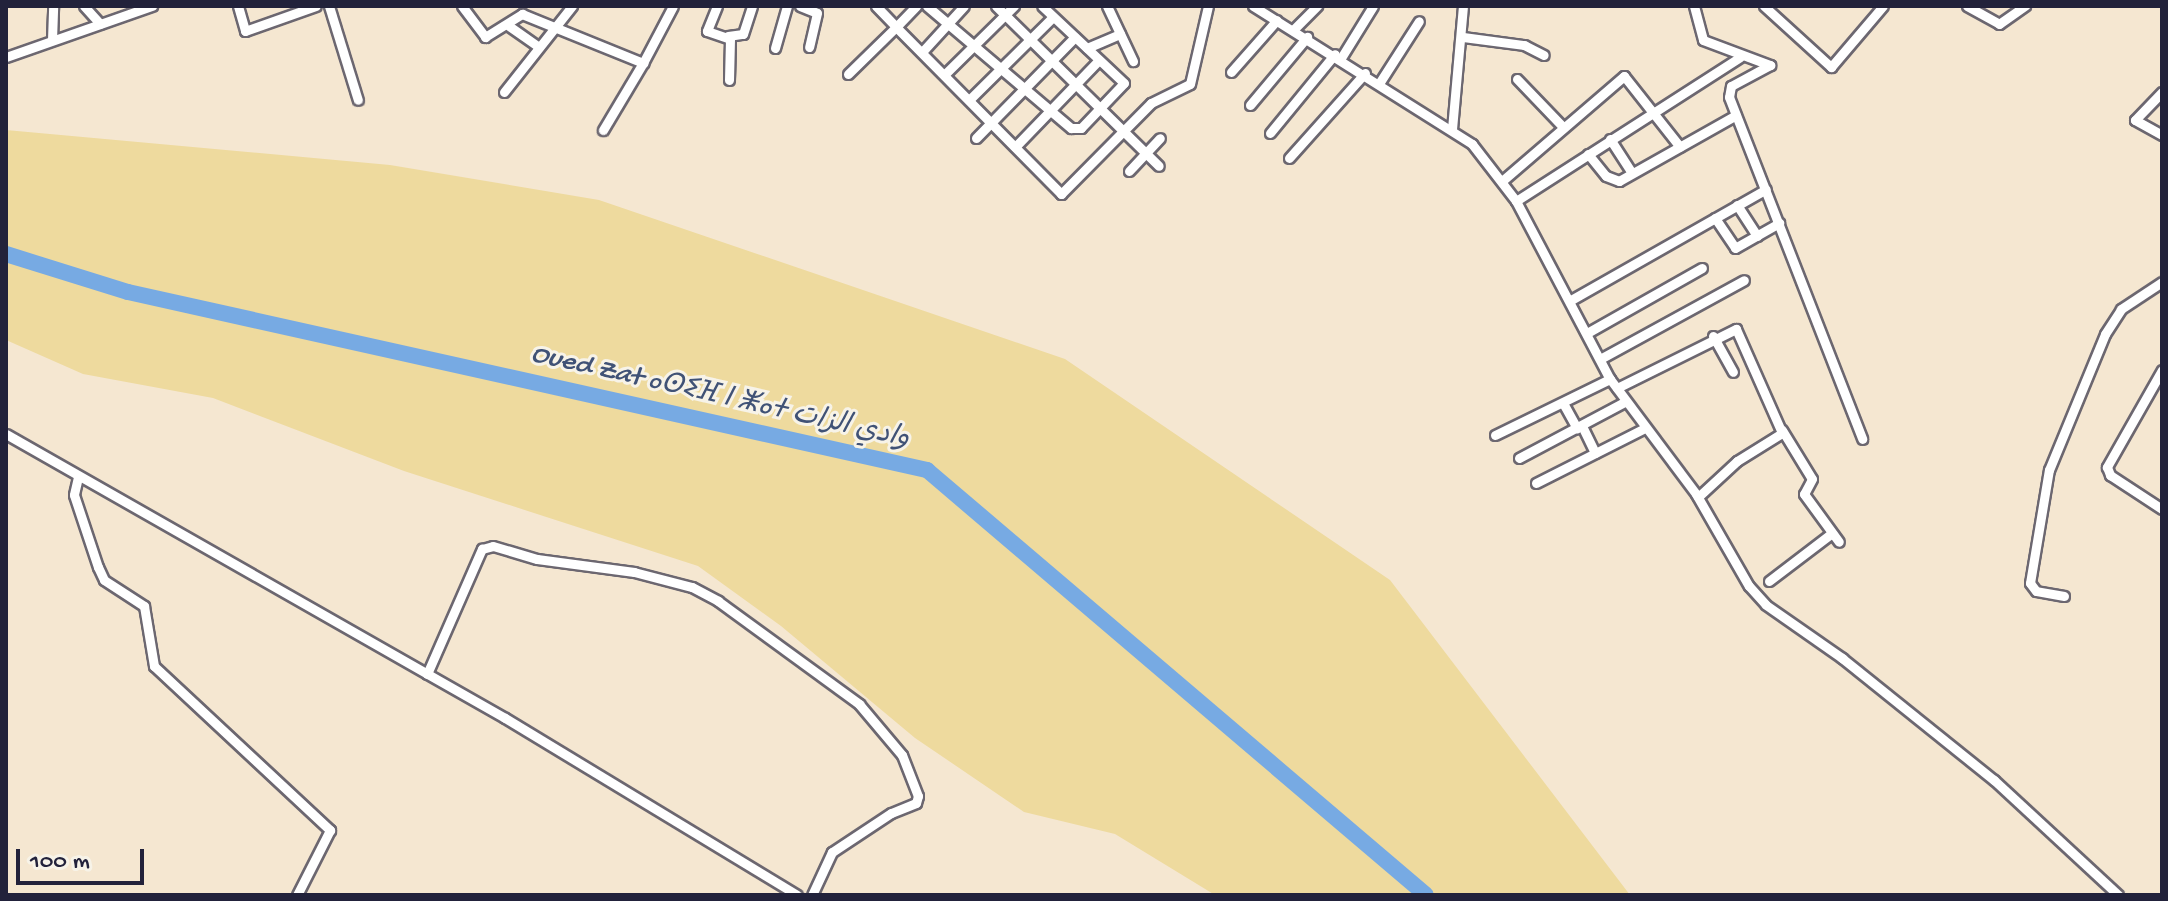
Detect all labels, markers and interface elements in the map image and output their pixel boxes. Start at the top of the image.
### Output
water label: Oued Zat ⴰⵙⵉⴼ ⵏ ⵥⴰⵜ وادي الزات [528,338,912,458]
scale bar [20,833,148,883]
text: 100 m [30,848,90,877]

